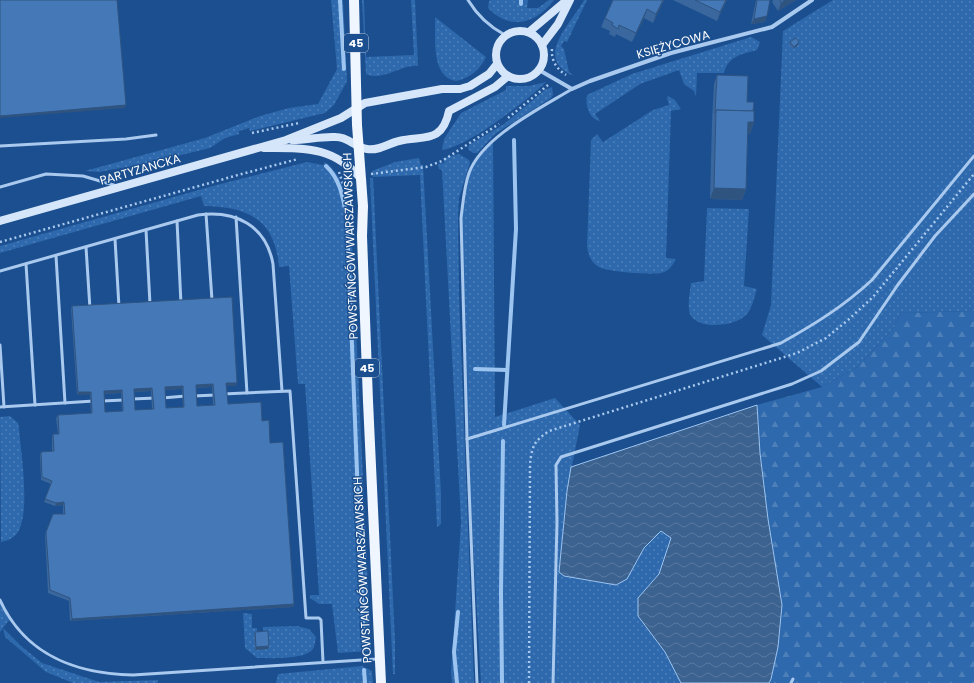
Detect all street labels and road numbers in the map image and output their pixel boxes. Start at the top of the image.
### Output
street label: KSIĘŻYCOWA [634,25,712,63]
road number: 45 [344,34,368,52]
street label: PARTYZANCKA [98,149,182,189]
street label: POWSTAŃCÓW WARSZAWSKICH [338,152,362,340]
road number: 45 [355,359,379,377]
street label: POWSTAŃCÓW WARSZAWSKICH [349,476,375,664]

